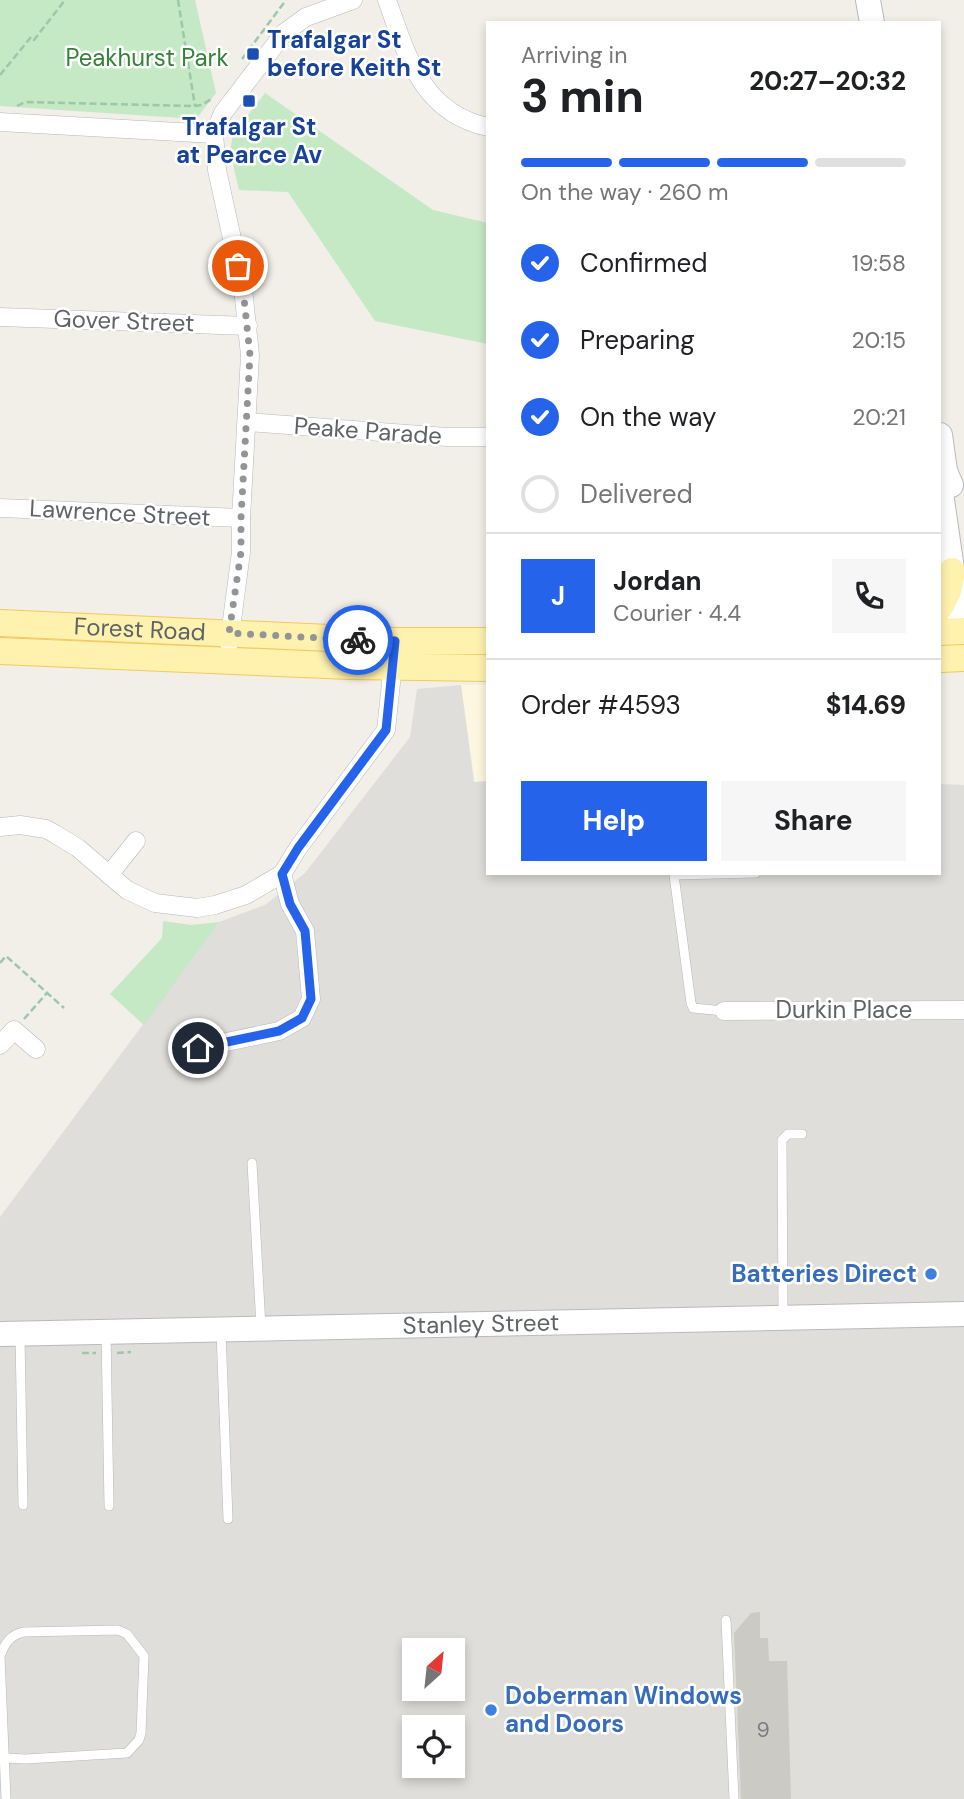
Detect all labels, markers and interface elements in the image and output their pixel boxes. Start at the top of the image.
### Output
place label: Trafalgar St before Keith St [267,24,441,83]
text: Arriving in [521,40,627,70]
park label: Peakhurst Park [65,42,229,73]
marker: Trafalgar St before Keith St [245,46,261,62]
text: 20:27–20:32 [749,64,906,98]
text: 3 min [521,66,644,126]
marker: Trafalgar St at Pearce Av [241,93,257,109]
place label: Trafalgar St at Pearce Av [176,111,322,170]
text: On the way · 260 m [521,177,728,207]
pin [208,236,268,296]
icon: check [521,244,559,282]
text: Confirmed [580,246,707,280]
icon: bag [219,247,257,285]
text: 19:58 [852,248,906,278]
street label: Gover Street [53,303,195,338]
icon: check [521,321,559,359]
text: Preparing [580,323,695,357]
text: 20:15 [851,325,906,355]
icon: check [521,398,559,436]
text: On the way [580,400,716,434]
text: 20:21 [852,402,906,432]
street label: Peake Parade [293,410,443,451]
text: Delivered [580,477,693,511]
street label: Lawrence Street [29,492,211,533]
button: phone [832,559,906,633]
text: Jordan [613,564,702,598]
text: J [551,579,565,613]
text: Courier · 4.4 [613,598,741,628]
courier [323,605,393,675]
street label: Forest Road [73,610,206,647]
icon: bike [339,621,377,659]
text: Order #4593 [521,688,681,722]
text: $14.69 [826,688,906,722]
button: Help [521,781,707,861]
button: Share [721,781,906,861]
street label: Durkin Place [776,994,912,1025]
pin [168,1018,228,1078]
icon: home [179,1029,217,1067]
place label: Batteries Direct [731,1258,917,1289]
marker: Batteries Direct [923,1266,939,1282]
street label: Stanley Street [402,1306,559,1341]
north arrow [402,1638,466,1701]
map controls [402,1638,465,1778]
place label: Doberman Windows and Doors [505,1680,742,1739]
marker: Doberman Windows and Doors [483,1702,499,1718]
button: locate [402,1715,465,1778]
house number: 9 [756,1716,770,1744]

